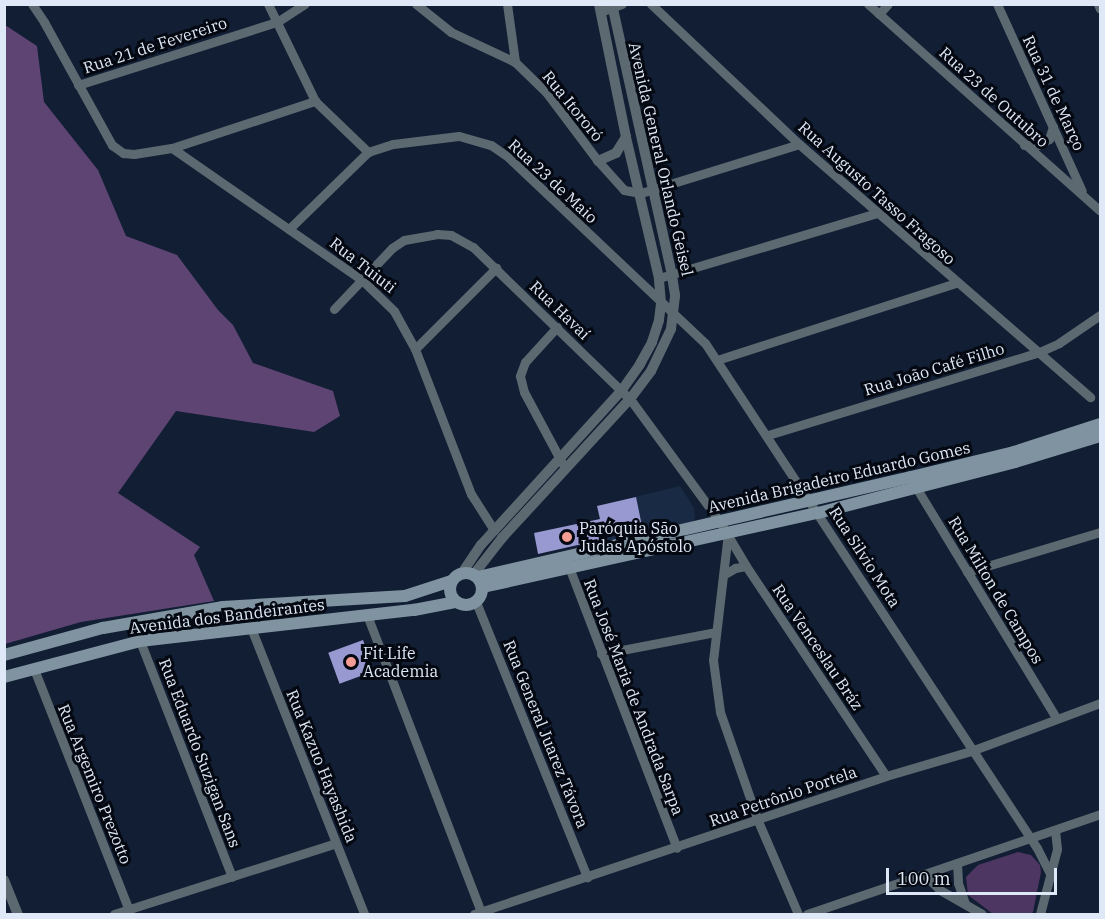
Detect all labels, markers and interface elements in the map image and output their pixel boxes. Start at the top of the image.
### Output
street label: Rua 21 de Fevereiro [81,13,229,77]
street label: Rua 31 de Março [1019,32,1089,154]
street label: Avenida General Orlando Geisel [625,40,697,278]
street label: Rua 23 de Outubro [935,43,1053,151]
street label: Rua Itororó [539,67,607,145]
street label: Rua Augusto Tasso Fragoso [794,117,960,269]
street label: Rua 23 de Maio [505,135,601,227]
street label: Rua Tuiuti [326,233,400,297]
street label: Rua Havaí [526,277,594,343]
street label: Rua João Café Filho [861,338,1007,400]
street label: Avenida Brigadeiro Eduardo Gomes [706,437,972,517]
street label: Rua Silvio Mota [825,503,905,611]
street label: Rua Milton de Campos [944,513,1048,667]
place label: Paróquia São Judas Apóstolo [579,518,692,556]
marker: Paróquia São Judas Apóstolo [560,530,574,544]
street label: Rua José Maria de Andrada Sarpa [580,576,688,818]
street label: Rua Venceslau Bráz [769,580,867,714]
street label: Avenida dos Bandeirantes [128,595,326,637]
street label: Rua General Juarez Távora [499,637,593,831]
place label: Fit Life Academia [363,643,438,681]
marker: Fit Life Academia [344,655,358,669]
street label: Rua Eduardo Suzigan Sans [155,656,245,850]
street label: Rua Kazuo Hayashida [283,687,361,845]
street label: Rua Argemiro Prezotto [54,701,136,867]
street label: Rua Petrônio Portela [707,762,859,830]
scale bar [889,856,1060,894]
text: 100 m [897,867,951,890]

